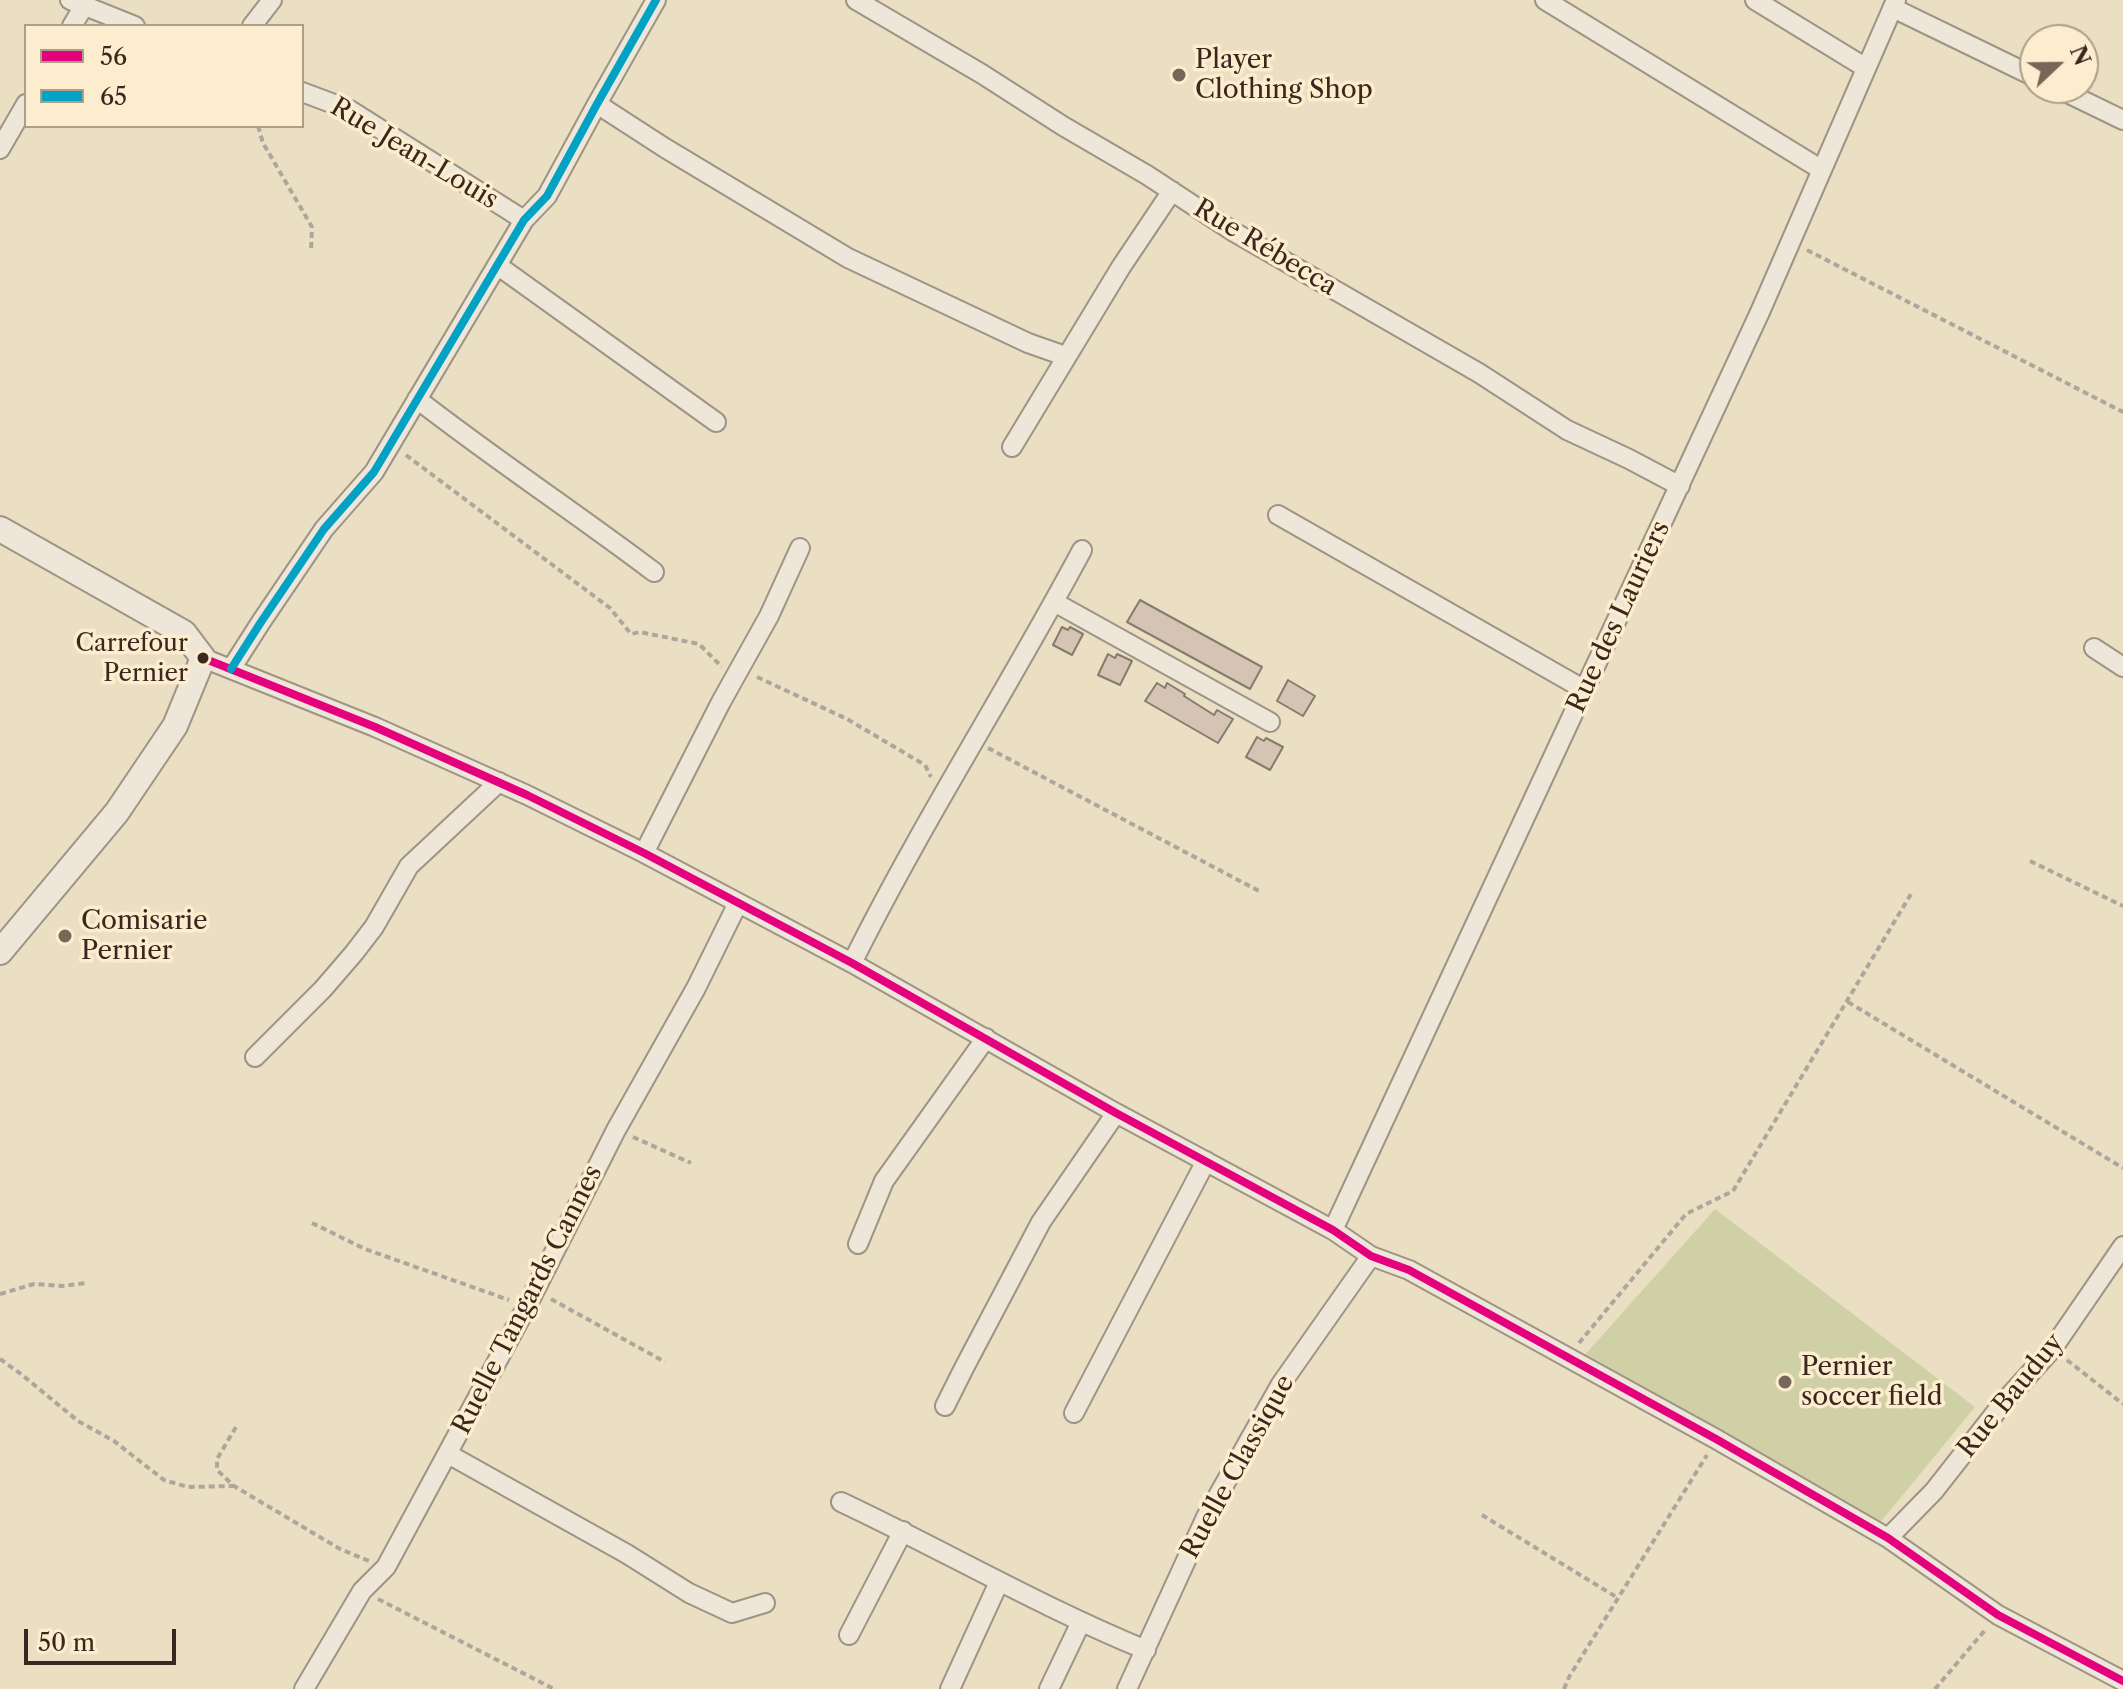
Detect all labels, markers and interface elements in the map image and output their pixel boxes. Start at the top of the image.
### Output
legend [24,24,304,128]
north arrow [2019,24,2099,104]
text: 56 [100,42,127,71]
text: N [2064,42,2096,69]
place label: Player Clothing Shop [1195,44,1373,106]
marker: Player Clothing Shop [1170,66,1188,84]
text: 65 [100,82,127,111]
street label: Rue Jean-Louis [325,92,503,216]
street label: Rue Rébecca [1188,193,1342,303]
street label: Rue des Lauriers [1561,516,1677,718]
place label: Carrefour Pernier [76,630,188,686]
marker: Carrefour Pernier [195,650,211,666]
place label: Comisarie Pernier [81,905,208,966]
marker: Comisarie Pernier [56,927,74,945]
street label: Ruelle Tangards Cannes [447,1160,609,1440]
street label: Rue Bauduy [1952,1328,2070,1464]
place label: Pernier soccer field [1801,1351,1943,1412]
street label: Ruelle Classique [1175,1370,1301,1564]
marker: Pernier soccer field [1776,1373,1794,1391]
scale bar [28,1613,180,1663]
text: 50 m [38,1628,95,1657]

